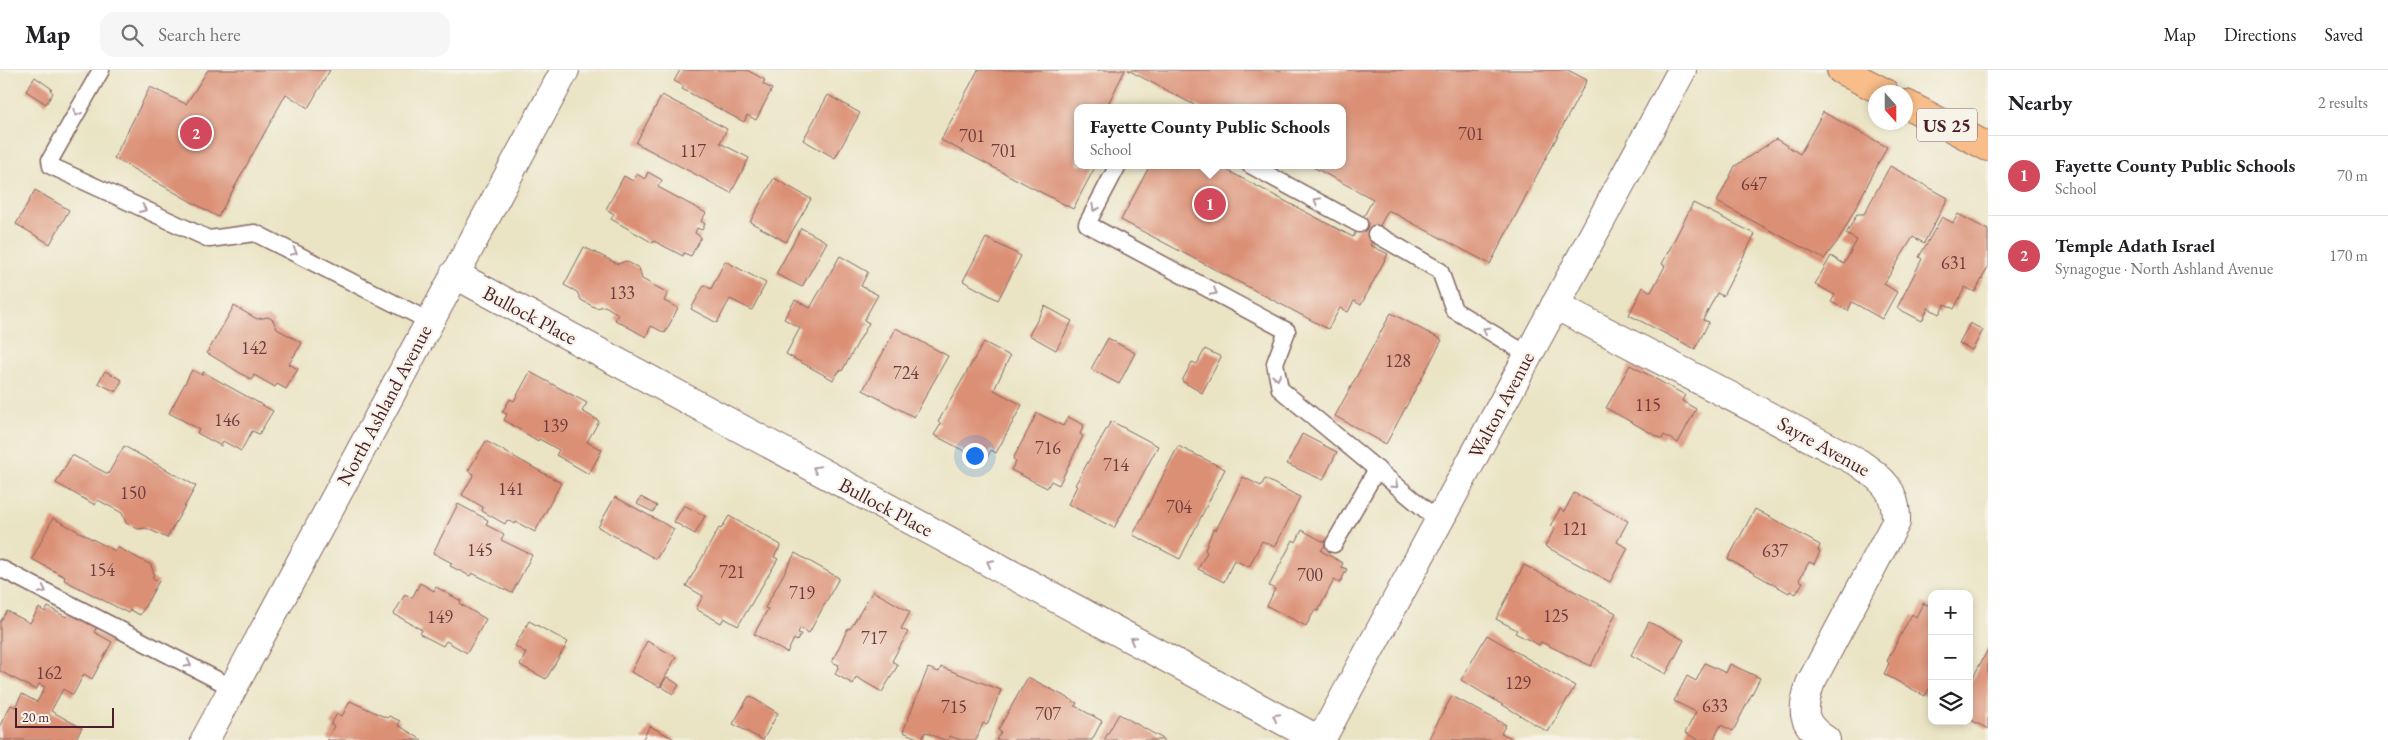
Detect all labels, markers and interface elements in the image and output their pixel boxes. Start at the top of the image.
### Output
search box [100,12,450,57]
text: Map [25,19,70,50]
icon: search [118,21,146,49]
text: Search here [158,22,241,47]
text: Map [2164,23,2196,46]
text: Directions [2224,23,2296,46]
text: Saved [2324,23,2363,46]
north arrow [1868,85,1913,130]
text: Nearby [2008,89,2072,116]
text: 2 results [2318,92,2368,113]
popup [1074,104,1346,169]
one-way arrow [73,107,83,116]
road number: US 25 [1917,108,1977,142]
pin: 2 [180,114,212,152]
text: Fayette County Public Schools [1090,114,1330,139]
house number: 701 [1458,122,1484,145]
house number: 701 [959,124,985,147]
house number: 117 [680,139,706,162]
house number: 701 [991,139,1017,162]
text: School [1090,139,1132,160]
text: Fayette County Public Schools [2055,153,2295,178]
text: 1 [2020,165,2028,186]
text: 70 m [2337,165,2368,186]
house number: 647 [1741,172,1767,195]
text: School [2055,178,2097,199]
pin: 1 [1194,185,1226,223]
one-way arrow [1313,197,1322,207]
one-way arrow [138,203,147,213]
one-way arrow [1091,203,1101,212]
text: Temple Adath Israel [2055,233,2215,258]
text: 2 [2020,245,2028,266]
text: 170 m [2329,245,2368,266]
one-way arrow [289,246,298,256]
house number: 631 [1941,251,1967,274]
text: Synagogue · North Ashland Avenue [2055,258,2273,279]
street label: Bullock Place [479,279,582,351]
house number: 133 [609,281,635,304]
one-way arrow [1209,286,1218,296]
street label: North Ashland Avenue [331,320,437,490]
one-way arrow [1483,327,1492,337]
house number: 142 [241,336,267,359]
street label: Walton Avenue [1462,347,1540,463]
house number: 128 [1385,349,1411,372]
house number: 724 [893,361,919,384]
one-way arrow [1272,372,1282,381]
house number: 115 [1635,393,1661,416]
house number: 146 [214,408,240,431]
street label: Sayre Avenue [1773,410,1875,482]
house number: 139 [542,414,568,437]
house number: 716 [1035,436,1061,459]
your location [962,443,988,469]
house number: 714 [1103,453,1129,476]
one-way arrow [812,465,821,475]
street label: Bullock Place [835,471,938,543]
house number: 141 [498,477,524,500]
one-way arrow [1390,479,1399,488]
house number: 150 [120,481,146,504]
house number: 704 [1166,495,1192,518]
house number: 121 [1562,517,1588,540]
house number: 145 [467,538,493,561]
house number: 637 [1762,539,1788,562]
house number: 154 [89,558,115,581]
one-way arrow [986,559,995,569]
house number: 721 [719,560,745,583]
house number: 700 [1297,563,1323,586]
house number: 719 [789,581,815,604]
one-way arrow [38,584,47,594]
map controls [1928,590,1973,725]
button: + [1928,590,1973,635]
house number: 125 [1543,604,1569,627]
house number: 149 [427,605,453,628]
house number: 717 [861,626,887,649]
button: − [1928,635,1973,680]
one-way arrow [1129,636,1138,646]
one-way arrow [183,658,192,668]
house number: 162 [36,661,62,684]
house number: 129 [1505,671,1531,694]
button: layers [1928,680,1973,725]
house number: 633 [1702,694,1728,717]
house number: 715 [941,695,967,718]
house number: 707 [1035,702,1061,725]
scale bar [15,705,114,728]
text: 20 m [22,708,49,726]
one-way arrow [1272,713,1281,723]

